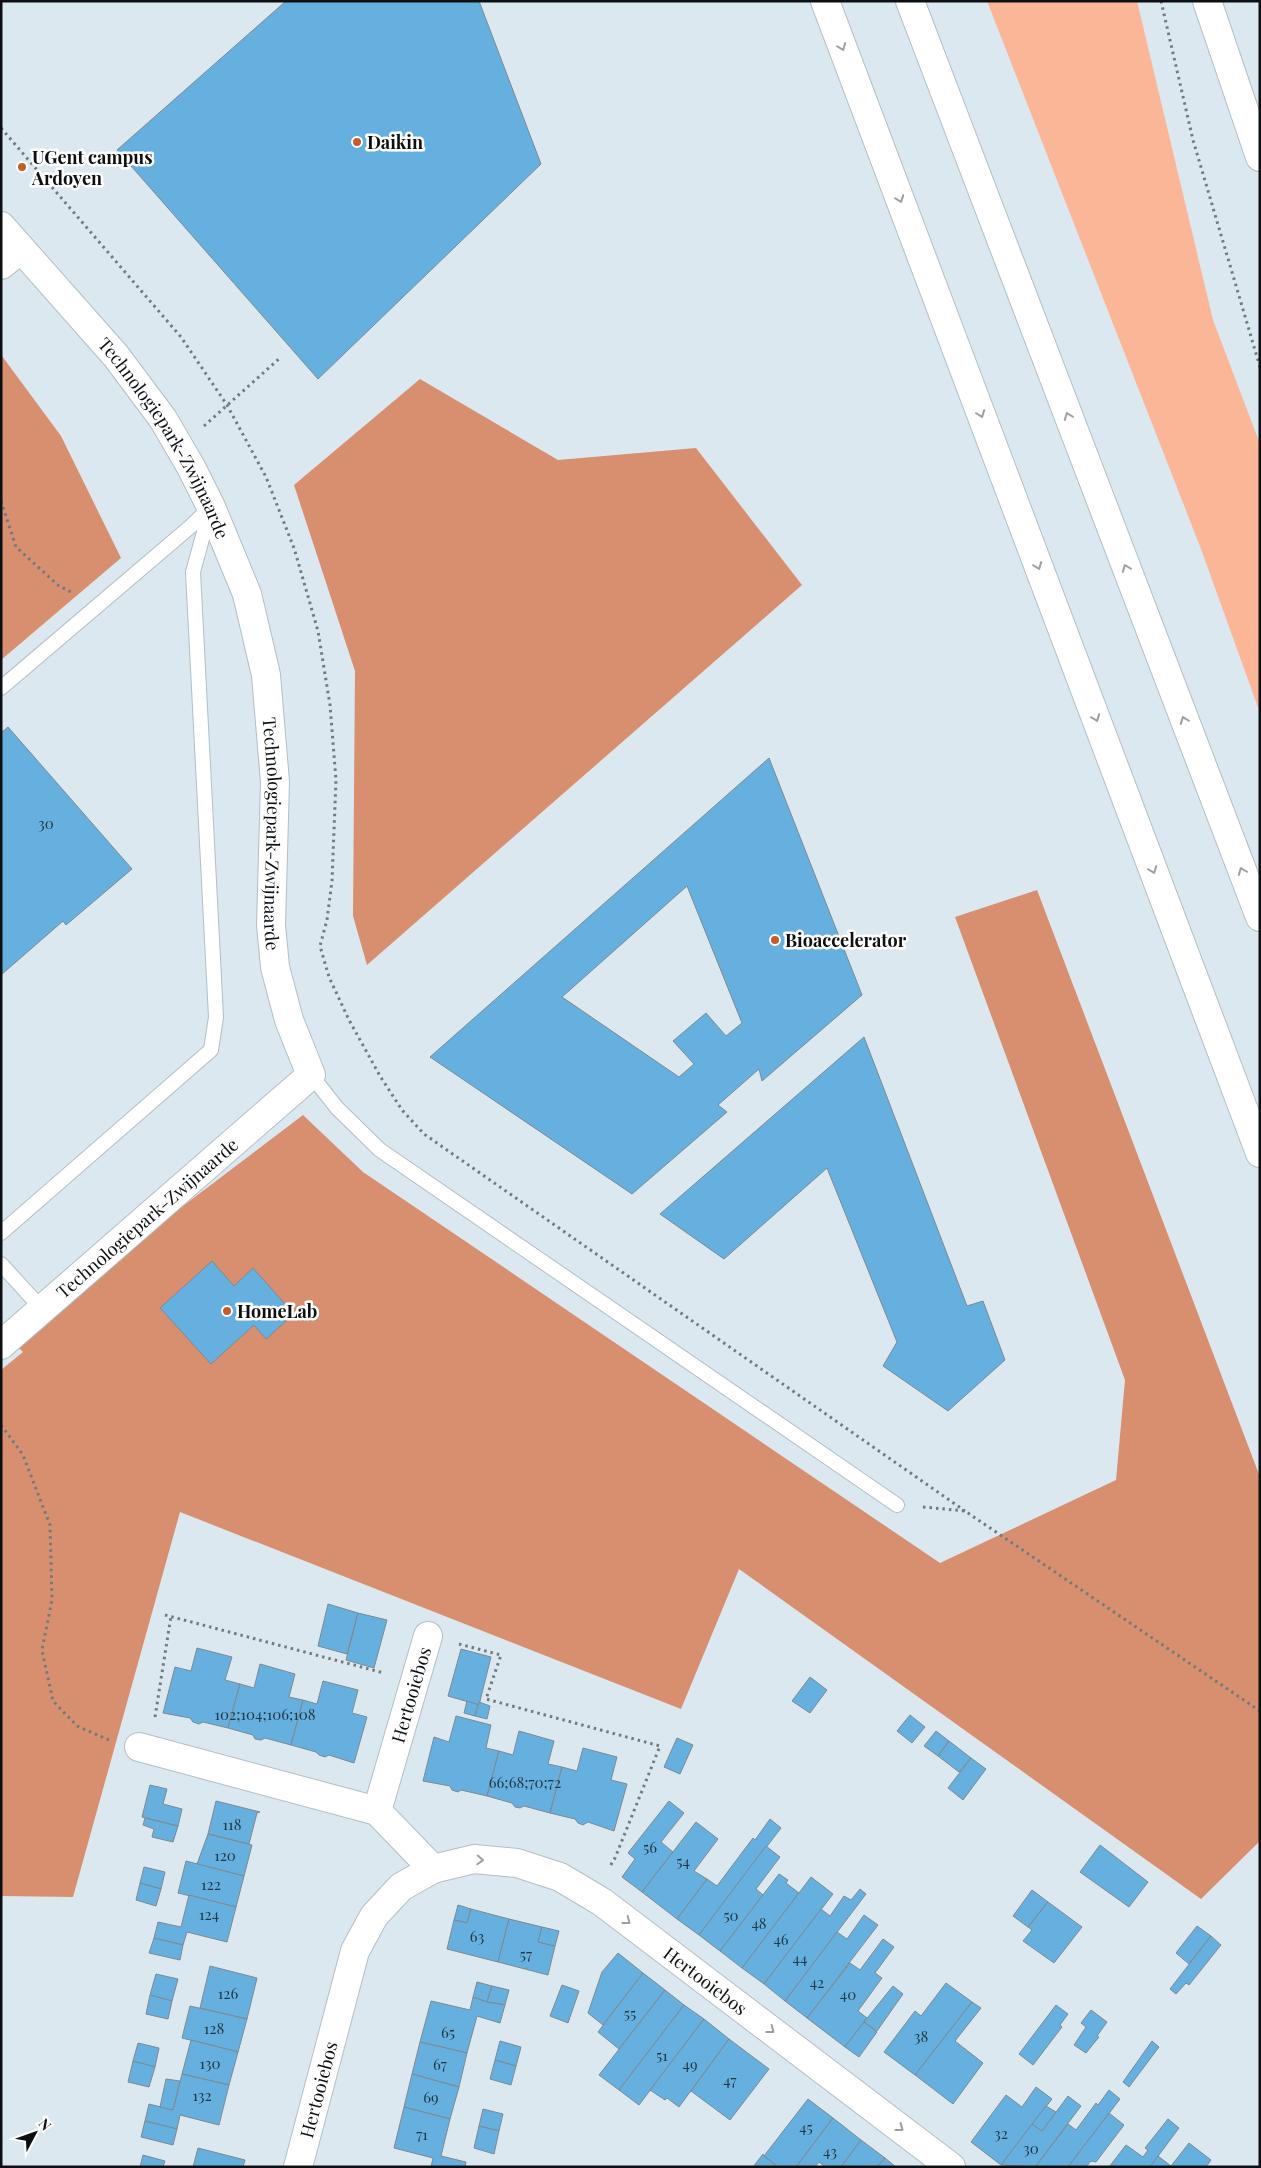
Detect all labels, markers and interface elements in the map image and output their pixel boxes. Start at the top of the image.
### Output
one-way arrow [836,42,846,51]
place label: Daikin [367,130,423,154]
marker: Daikin [351,136,363,148]
place label: UGent campus Ardoyen [31,145,153,190]
marker: UGent campus Ardoyen [16,161,28,173]
one-way arrow [894,194,904,203]
street label: Technologiepark-Zwijnaarde [93,332,235,542]
one-way arrow [975,409,985,418]
one-way arrow [1064,412,1074,421]
one-way arrow [1032,561,1042,570]
one-way arrow [1122,564,1132,573]
one-way arrow [1089,713,1100,722]
street label: Technologiepark-Zwijnaarde [258,716,287,952]
one-way arrow [1180,716,1190,724]
house number: 30 [38,813,54,833]
one-way arrow [1147,865,1157,874]
one-way arrow [1238,868,1248,876]
place label: Bioaccelerator [785,928,907,952]
marker: Bioaccelerator [769,934,781,946]
street label: Technologiepark-Zwijnaarde [51,1132,243,1304]
place label: HomeLab [237,1299,317,1323]
marker: HomeLab [221,1305,233,1317]
street label: Hertooiebos [385,1644,436,1746]
house number: 102;104;106;108 [214,1704,316,1724]
house number: 66;68;70;72 [489,1772,561,1792]
house number: 118 [223,1814,242,1834]
house number: 56 [643,1837,657,1857]
house number: 120 [214,1845,236,1865]
house number: 54 [676,1851,690,1871]
one-way arrow [477,1855,485,1866]
house number: 122 [201,1874,221,1894]
house number: 124 [199,1904,219,1924]
house number: 50 [723,1905,739,1925]
house number: 48 [751,1913,767,1933]
one-way arrow [621,1915,631,1924]
house number: 63 [470,1926,484,1946]
house number: 46 [773,1929,789,1949]
street label: Hertooiebos [659,1941,752,2020]
house number: 57 [520,1944,532,1964]
house number: 44 [793,1948,807,1968]
house number: 42 [810,1972,824,1992]
house number: 126 [218,1983,238,2003]
house number: 40 [840,1984,856,2004]
house number: 55 [624,2003,636,2023]
house number: 128 [204,2018,224,2038]
house number: 65 [441,2022,455,2042]
one-way arrow [765,2024,775,2033]
house number: 38 [914,2026,928,2046]
street label: Hertooiebos [294,2039,343,2141]
house number: 51 [656,2045,668,2065]
house number: 130 [199,2053,221,2073]
house number: 67 [433,2054,447,2074]
house number: 49 [682,2054,698,2074]
house number: 47 [723,2070,737,2090]
house number: 132 [192,2085,212,2105]
house number: 69 [423,2087,439,2107]
north arrow [10,2108,60,2158]
text: N [35,2114,56,2134]
house number: 45 [799,2117,813,2137]
one-way arrow [894,2122,904,2131]
house number: 32 [994,2123,1008,2143]
house number: 71 [416,2124,428,2144]
house number: 30 [1023,2138,1039,2158]
house number: 43 [823,2141,837,2161]

